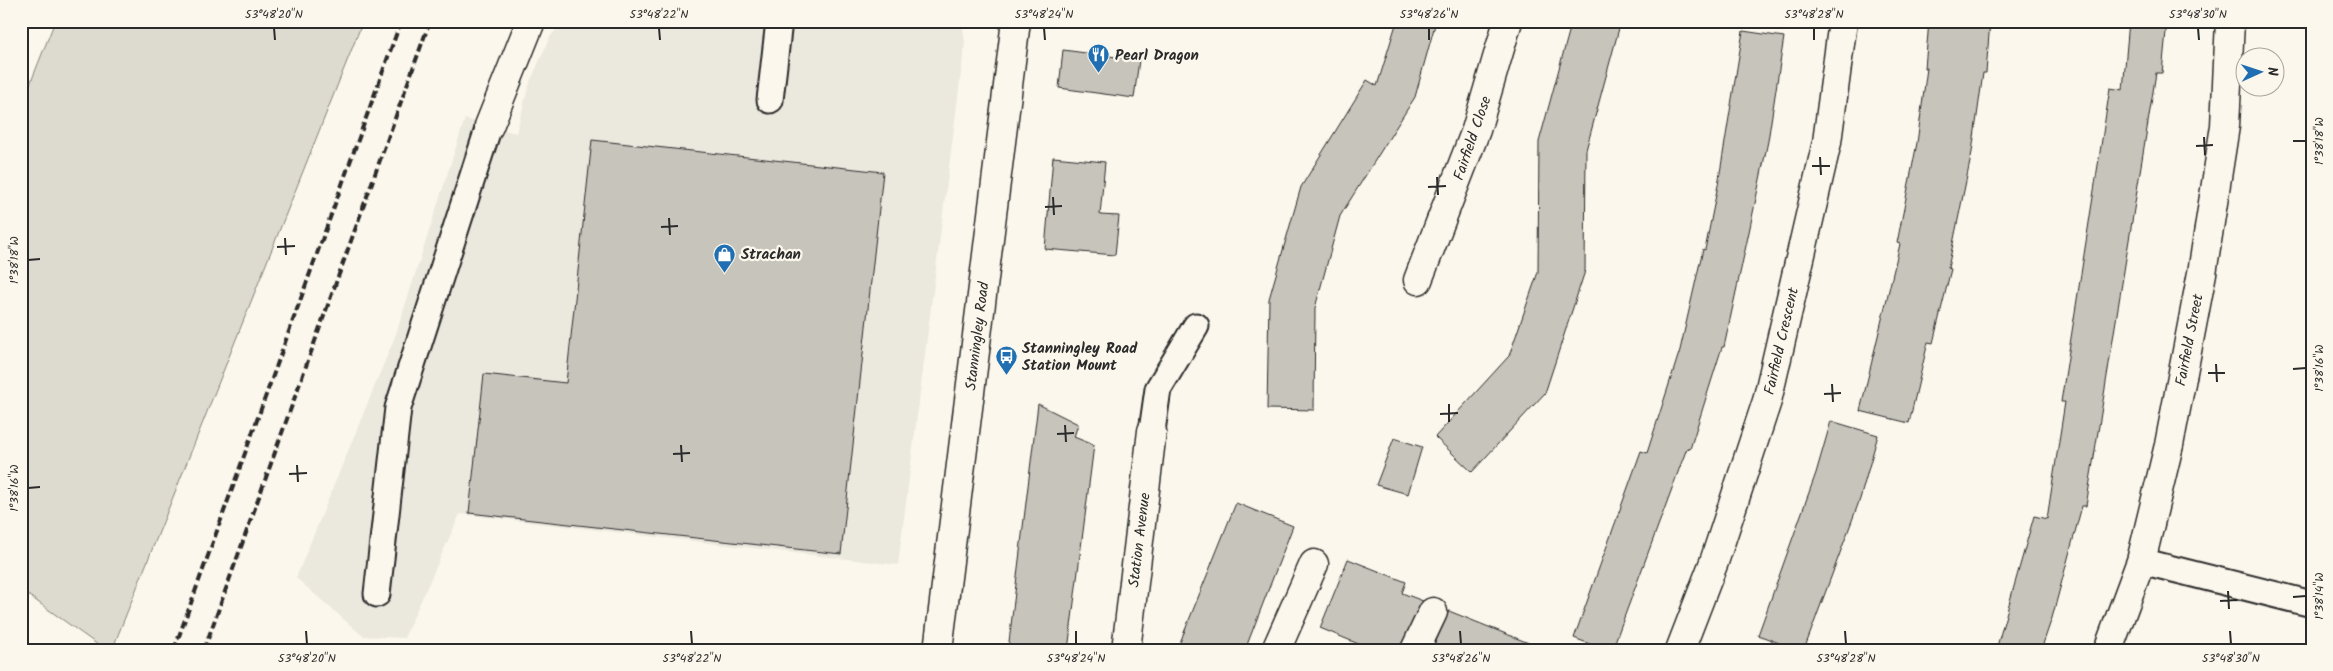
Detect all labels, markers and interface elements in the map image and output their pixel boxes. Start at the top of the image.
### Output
text: 53°48'20"N [245,5,303,24]
text: 53°48'22"N [630,5,688,24]
text: 53°48'24"N [1015,5,1073,24]
text: 53°48'26"N [1400,5,1458,24]
text: 53°48'28"N [1784,5,1844,24]
text: 53°48'30"N [2169,5,2227,24]
restaurant icon: Pearl Dragon [1087,43,1111,74]
place label: Pearl Dragon [1115,44,1199,68]
north arrow [2236,48,2286,98]
text: N [2261,66,2283,77]
street label: Fairfield Close [1447,93,1499,184]
text: 1°38'18"W [2310,117,2329,165]
text: 1°38'18"W [5,236,24,284]
shop icon: Strachan [713,242,737,273]
place label: Strachan [741,243,801,267]
street label: Stanningley Road [959,280,997,392]
street label: Fairfield Crescent [1758,285,1806,397]
street label: Fairfield Street [2169,292,2211,388]
place label: Stanningley Road Station Mount [1022,337,1138,378]
text: 1°38'16"W [2310,344,2329,392]
bus stop icon: Stanningley Road Station Mount [994,345,1018,376]
text: 1°38'16"W [5,464,24,512]
street label: Station Avenue [1122,491,1158,589]
text: 1°38'14"W [2310,572,2329,620]
text: 53°48'20"N [278,649,336,668]
text: 53°48'22"N [663,649,721,668]
text: 53°48'24"N [1047,649,1105,668]
text: 53°48'26"N [1432,649,1490,668]
text: 53°48'28"N [1816,649,1876,668]
text: 53°48'30"N [2202,649,2260,668]

